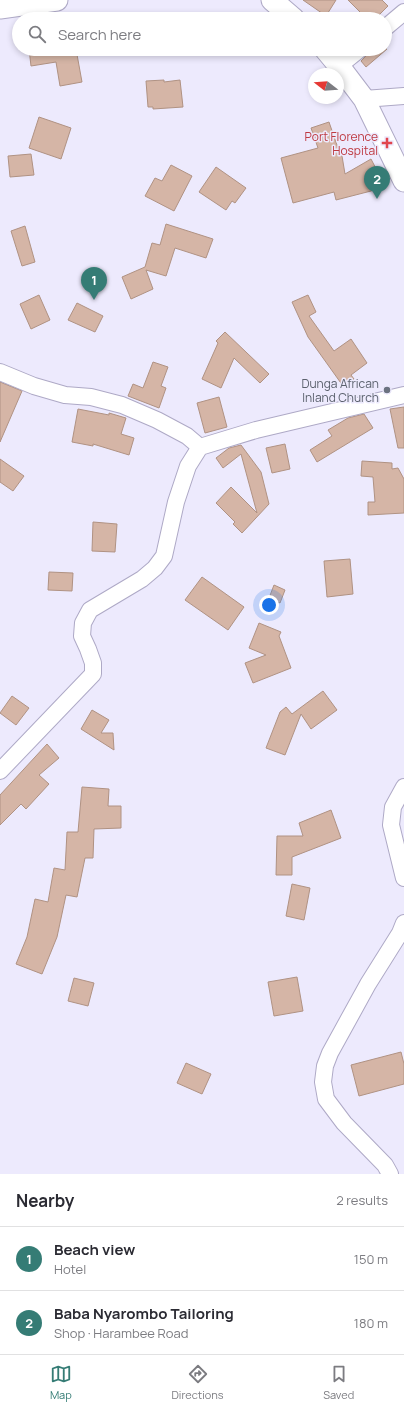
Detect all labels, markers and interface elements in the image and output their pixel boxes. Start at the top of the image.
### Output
search box [12,12,392,56]
icon: search [26,23,48,45]
text: Search here [58,24,141,45]
north arrow [308,68,344,104]
place label: Port Florence Hospital [305,128,378,159]
marker: Port Florence Hospital [381,137,393,149]
pin: 2 [364,166,390,199]
pin: 1 [81,267,107,300]
place label: Dunga African Inland Church [301,375,379,406]
marker: Dunga African Inland Church [382,385,392,395]
your location [259,595,279,615]
text: Nearby [16,1189,74,1212]
text: 2 results [336,1191,388,1209]
text: Beach view [54,1239,135,1260]
text: 1 [26,1250,32,1268]
text: 150 m [354,1250,388,1268]
text: Hotel [54,1260,86,1278]
text: Baba Nyarombo Tailoring [54,1303,234,1324]
text: 2 [25,1314,33,1332]
text: 180 m [354,1314,388,1332]
text: Shop · Harambee Road [54,1324,188,1342]
tab: Map [50,1363,72,1402]
tab: Directions [171,1363,224,1402]
tab: Saved [323,1363,354,1402]

